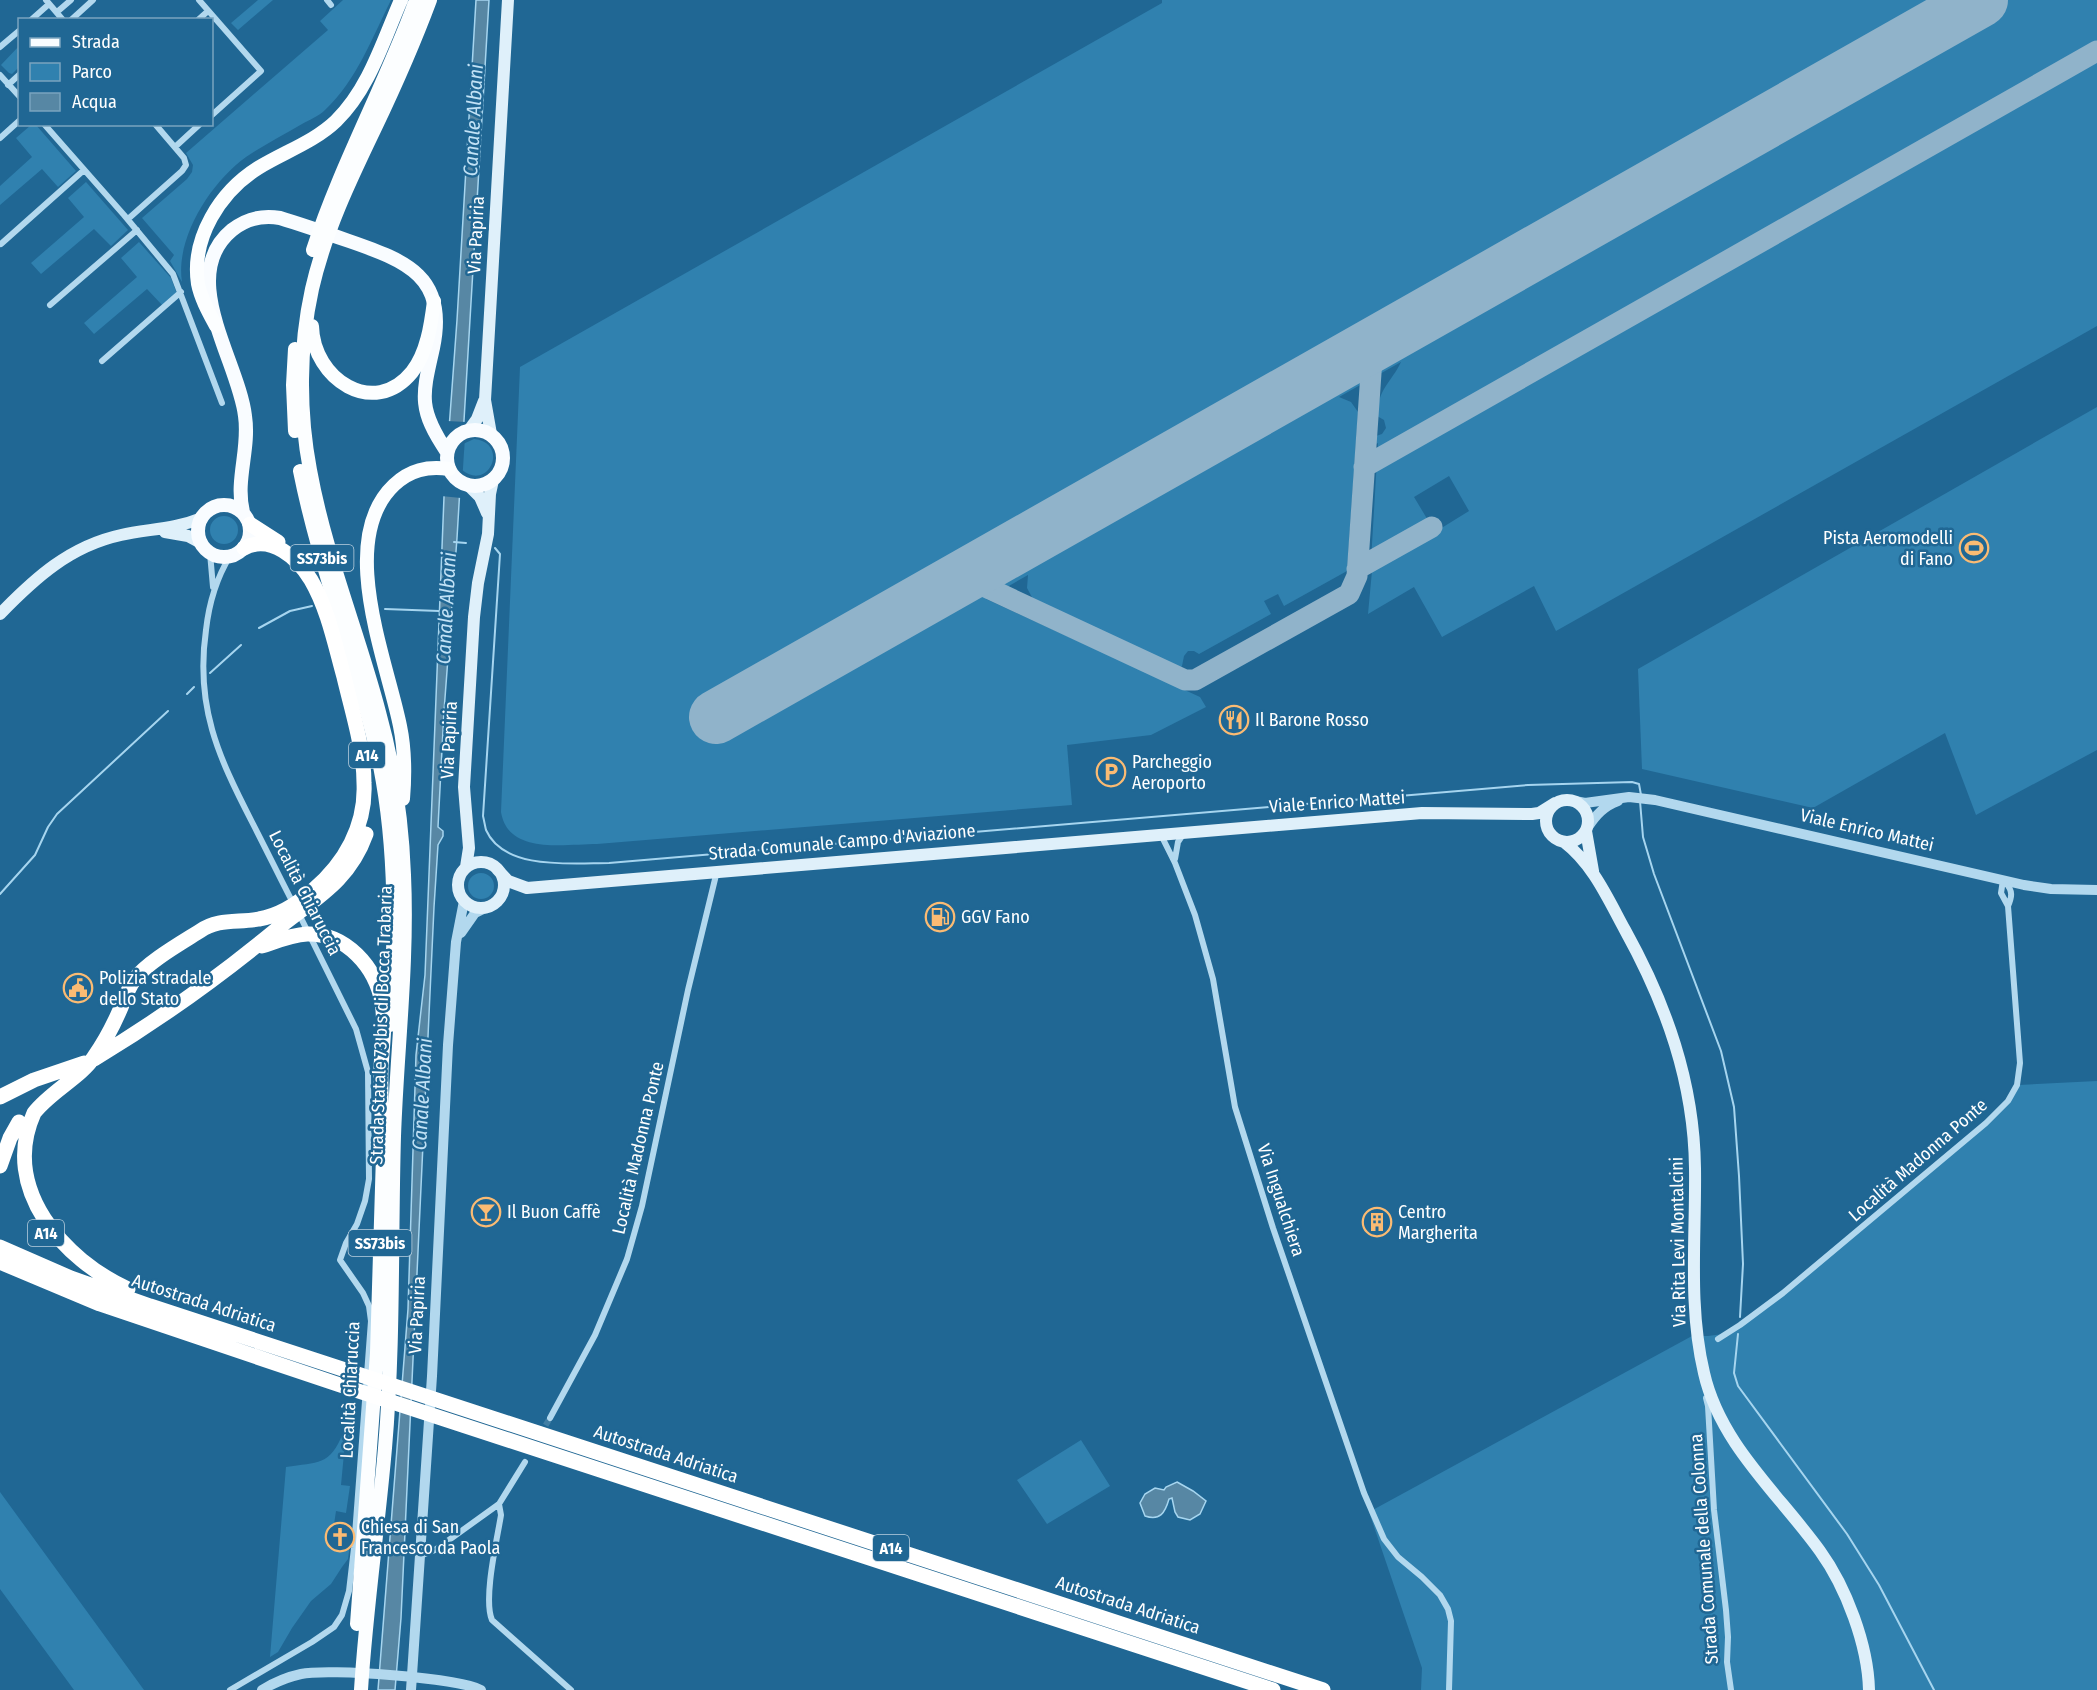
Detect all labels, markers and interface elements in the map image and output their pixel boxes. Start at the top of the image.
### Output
legend [18,18,213,126]
text: Strada [72,31,120,53]
text: Parco [72,61,112,83]
water label: Canale Albani [458,63,488,177]
text: Acqua [72,91,117,113]
street label: Via Papiria [463,195,489,274]
place label: Pista Aeromodelli di Fano [1823,527,1953,570]
sports icon: Pista Aeromodelli di Fano [1958,532,1990,564]
road number: SS73bis [290,545,354,571]
water label: Canale Albani [431,551,461,665]
street label: Via Papiria [436,700,462,779]
restaurant icon: Il Barone Rosso [1218,704,1250,736]
place label: Il Barone Rosso [1255,709,1369,731]
road number: A14 [349,742,385,768]
place label: Parcheggio Aeroporto [1132,751,1212,794]
parking icon: Parcheggio Aeroporto [1095,756,1127,788]
street label: Viale Enrico Mattei [1268,786,1406,818]
street label: Viale Enrico Mattei [1798,804,1936,856]
street label: Strada Comunale Campo d'Aviazione [708,819,976,865]
street label: Località Chiaruccia [264,827,346,959]
street label: Strada Statale 73 bis di Bocca Trabaria [365,885,397,1165]
fuel station icon: GGV Fano [924,901,956,933]
place label: GGV Fano [961,906,1030,928]
place label: Polizia stradale dello Stato [99,967,211,1010]
public building icon: Polizia stradale dello Stato [62,972,94,1004]
water label: Canale Albani [407,1037,437,1151]
street label: Località Madonna Ponte [607,1059,669,1236]
street label: Località Madonna Ponte [1844,1094,1992,1226]
street label: Via Ingualchiera [1252,1141,1310,1259]
street label: Via Rita Levi Montalcini [1666,1157,1690,1327]
bar icon: Il Buon Caffè [470,1196,502,1228]
place label: Il Buon Caffè [507,1201,601,1223]
place label: Centro Margherita [1398,1201,1478,1244]
building icon: Centro Margherita [1361,1206,1393,1238]
road number: A14 [28,1220,64,1246]
road number: SS73bis [348,1230,412,1256]
street label: Autostrada Adriatica [129,1269,279,1337]
street label: Via Papiria [404,1275,430,1354]
street label: Località Chiaruccia [335,1321,365,1459]
street label: Autostrada Adriatica [591,1420,741,1488]
street label: Strada Comunale della Colonna [1685,1433,1723,1665]
place label: Chiesa di San Francesco da Paola [361,1516,500,1559]
church icon: Chiesa di San Francesco da Paola [324,1521,356,1553]
road number: A14 [873,1535,909,1561]
street label: Autostrada Adriatica [1053,1571,1203,1639]

